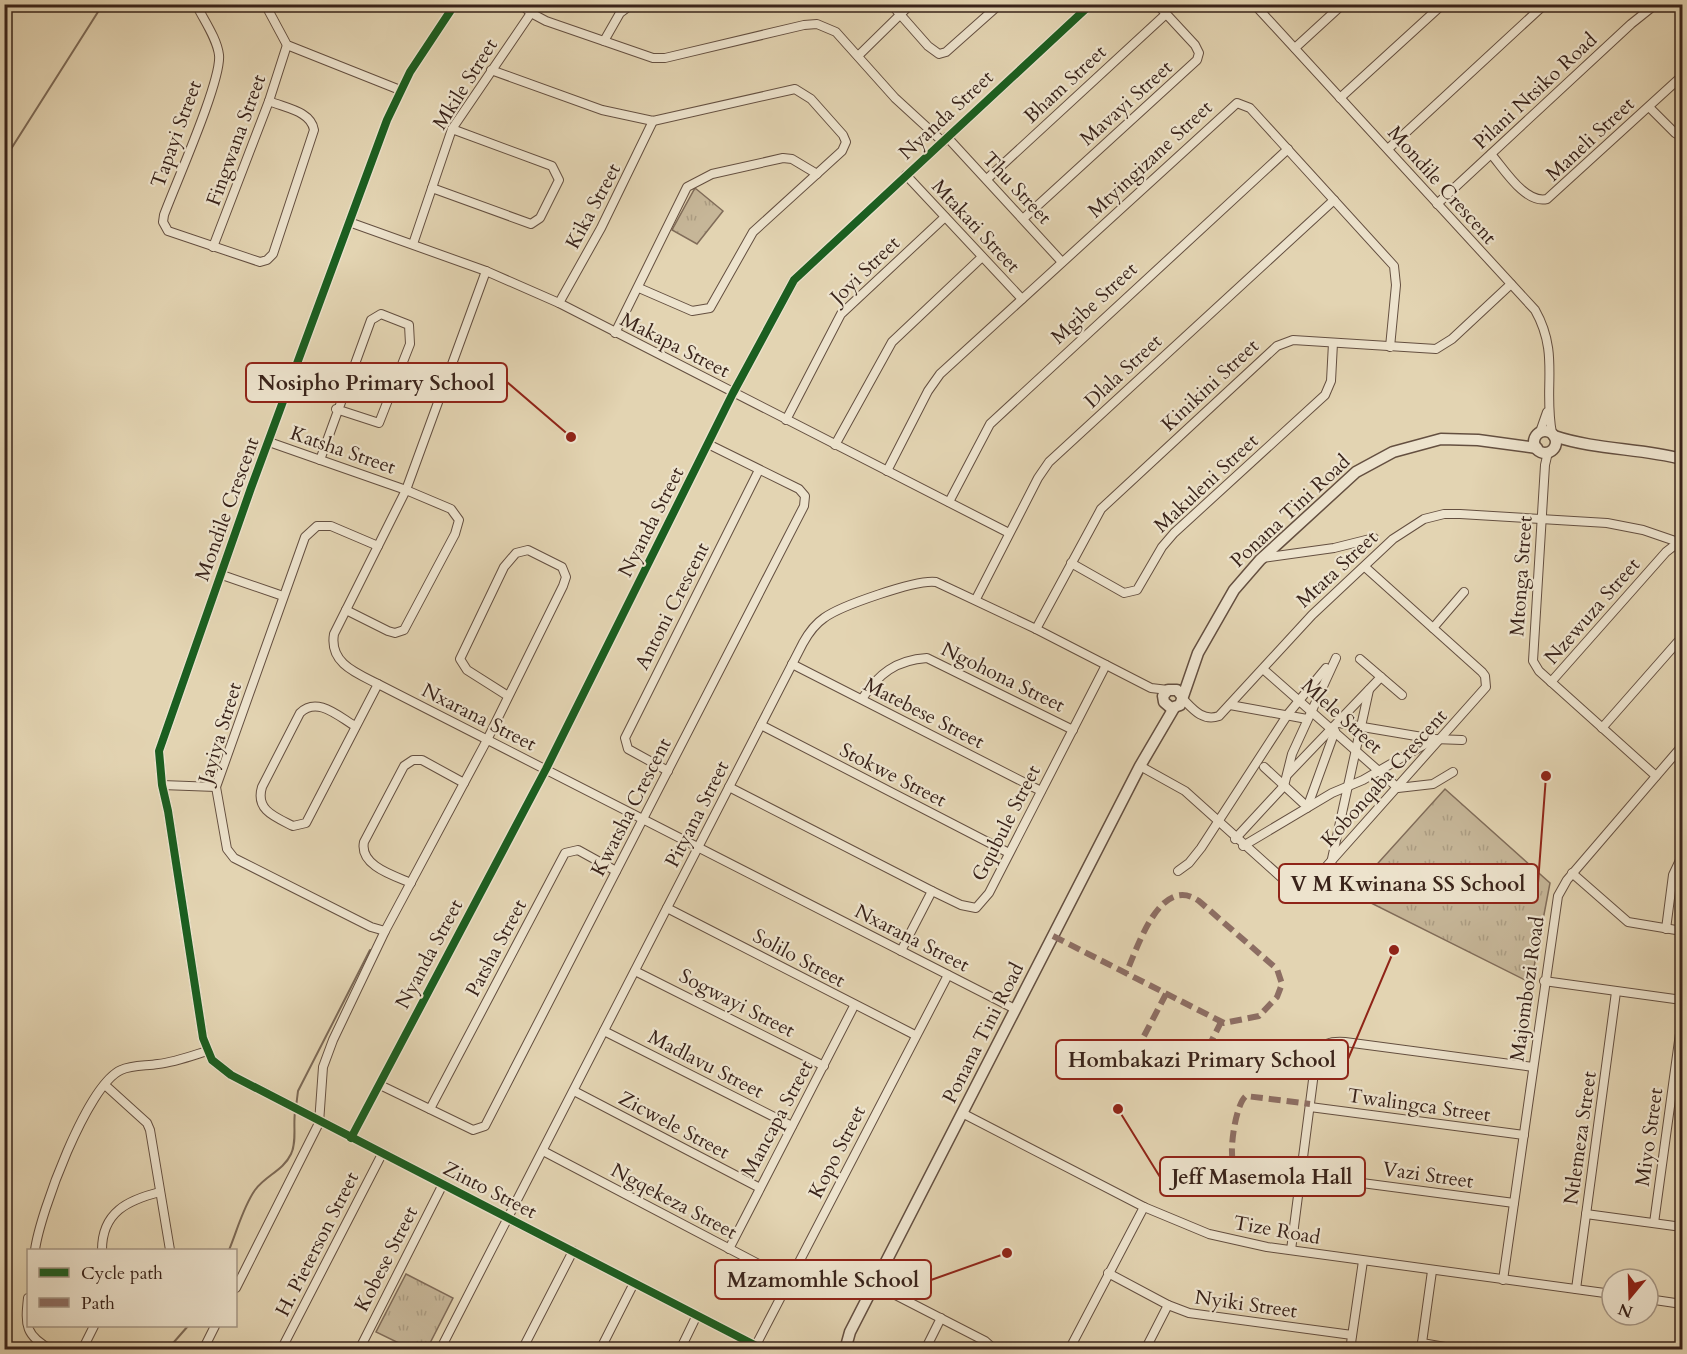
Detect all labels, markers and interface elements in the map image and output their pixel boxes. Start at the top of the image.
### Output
street label: Pilani Ntsiko Road [1467,26,1603,155]
street label: Mkile Street [426,33,504,135]
street label: Bham Street [1018,38,1113,129]
street label: Mavayi Street [1074,54,1179,152]
street label: Nyanda Street [893,64,1000,166]
street label: Fingwana Street [200,70,272,209]
street label: Tapayi Street [144,76,208,191]
street label: Maneli Street [1540,90,1641,187]
street label: Mtyingizane Street [1082,94,1219,224]
street label: Mondile Crescent [1381,120,1503,251]
street label: Thu Street [976,146,1058,231]
street label: Kika Street [559,158,627,254]
street label: Mtakati Street [926,173,1027,279]
street label: Joyi Street [822,230,906,312]
street label: Mgibe Street [1045,256,1144,350]
street label: Makapa Street [616,306,735,384]
street label: Dlala Street [1078,328,1168,414]
street label: Kinikini Street [1155,332,1265,437]
callout: Nosipho Primary School [246,363,507,402]
text: Nosipho Primary School [257,369,495,398]
street label: Katsha Street [287,419,400,481]
street label: Makuleni Street [1148,427,1265,539]
street label: Mondile Crescent [188,433,266,585]
street label: Ponana Tini Road [1224,448,1356,574]
street label: Nyanda Street [612,462,691,582]
street label: Mtonga Street [1503,514,1539,637]
street label: Mtata Street [1290,524,1384,614]
street label: Antoni Crescent [628,537,716,674]
street label: Nzewuza Street [1538,551,1646,670]
street label: Ngohona Street [937,635,1070,719]
street label: Matebese Street [859,671,990,755]
street label: Mlele Street [1296,672,1389,760]
street label: Nxarana Street [417,677,541,758]
street label: Jayiya Street [191,679,248,790]
street label: Kobonqaba Crescent [1315,703,1454,853]
street label: Kwatsha Crescent [585,733,678,881]
street label: Stokwe Street [835,737,952,814]
street label: Pityana Street [659,755,736,872]
street label: Gqubule Street [965,760,1047,886]
callout: V M Kwinana SS School [1279,864,1538,903]
text: V M Kwinana SS School [1291,870,1526,899]
street label: Nyanda Street [389,894,470,1014]
street label: Patsha Street [459,894,533,1001]
street label: Nxarana Street [850,898,974,979]
street label: Majombozi Road [1503,914,1551,1063]
street label: Solilo Street [748,922,850,994]
street label: Ponana Tini Road [936,958,1030,1108]
street label: Sogwayi Street [675,962,800,1044]
street label: Madlavu Street [644,1023,769,1105]
callout: Hombakazi Primary School [1056,1040,1348,1079]
text: Hombakazi Primary School [1068,1046,1336,1075]
street label: Mancapa Street [735,1055,820,1182]
street label: Ntlemeza Street [1557,1069,1603,1207]
street label: Twalingca Street [1346,1082,1493,1128]
street label: Zicwele Street [614,1084,735,1166]
street label: Miyo Street [1629,1085,1669,1188]
street label: Kopo Street [802,1100,872,1203]
street label: Zinto Street [438,1155,542,1225]
street label: Vazi Street [1381,1155,1476,1195]
street label: Ngqekeza Street [606,1156,742,1246]
callout: Jeff Masemola Hall [1160,1157,1365,1196]
text: Jeff Masemola Hall [1169,1163,1352,1192]
street label: H. Pieterson Street [269,1167,365,1321]
street label: Kobese Street [348,1201,424,1316]
street label: Tize Road [1232,1209,1323,1251]
legend [27,1249,237,1327]
callout: Mzamomhle School [715,1260,931,1299]
text: Cycle path [81,1261,163,1286]
text: Mzamomhle School [727,1266,919,1295]
north arrow [1600,1267,1660,1327]
street label: Nyiki Street [1193,1283,1300,1325]
text: Path [81,1291,115,1316]
text: N [1615,1298,1636,1323]

